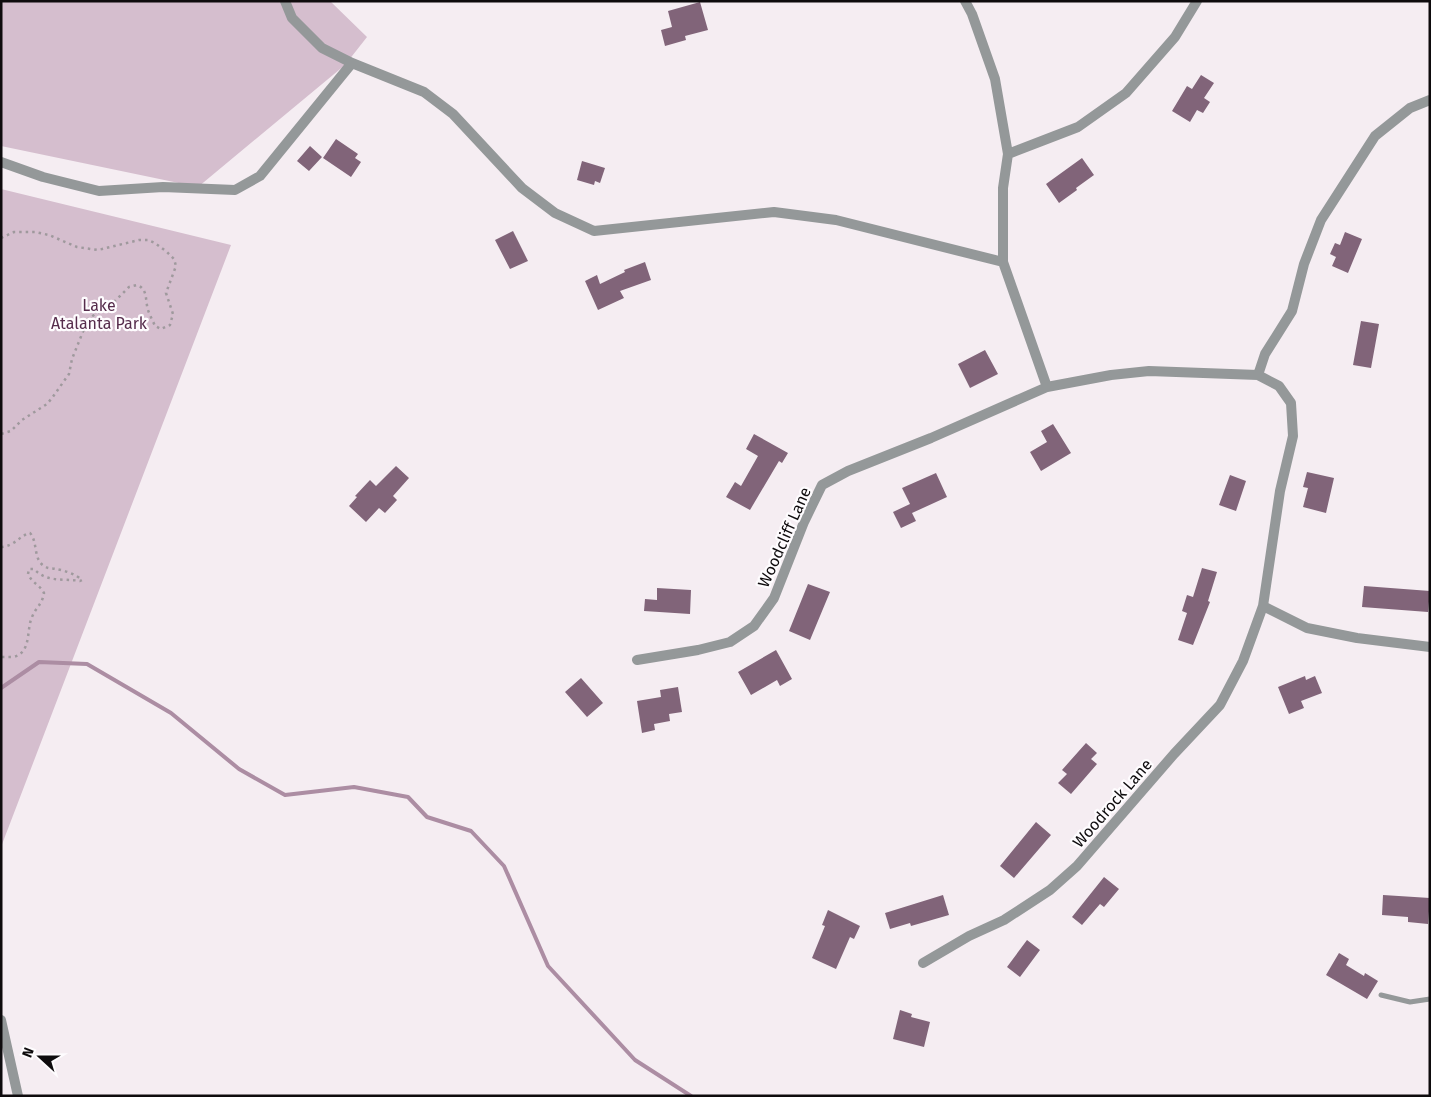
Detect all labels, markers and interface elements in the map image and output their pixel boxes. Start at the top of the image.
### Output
park label: Lake Atalanta Park [51,296,148,333]
street label: Woodcliff Lane [754,484,815,590]
street label: Woodrock Lane [1069,755,1156,851]
north arrow [15,1032,65,1082]
text: N [19,1045,38,1060]

